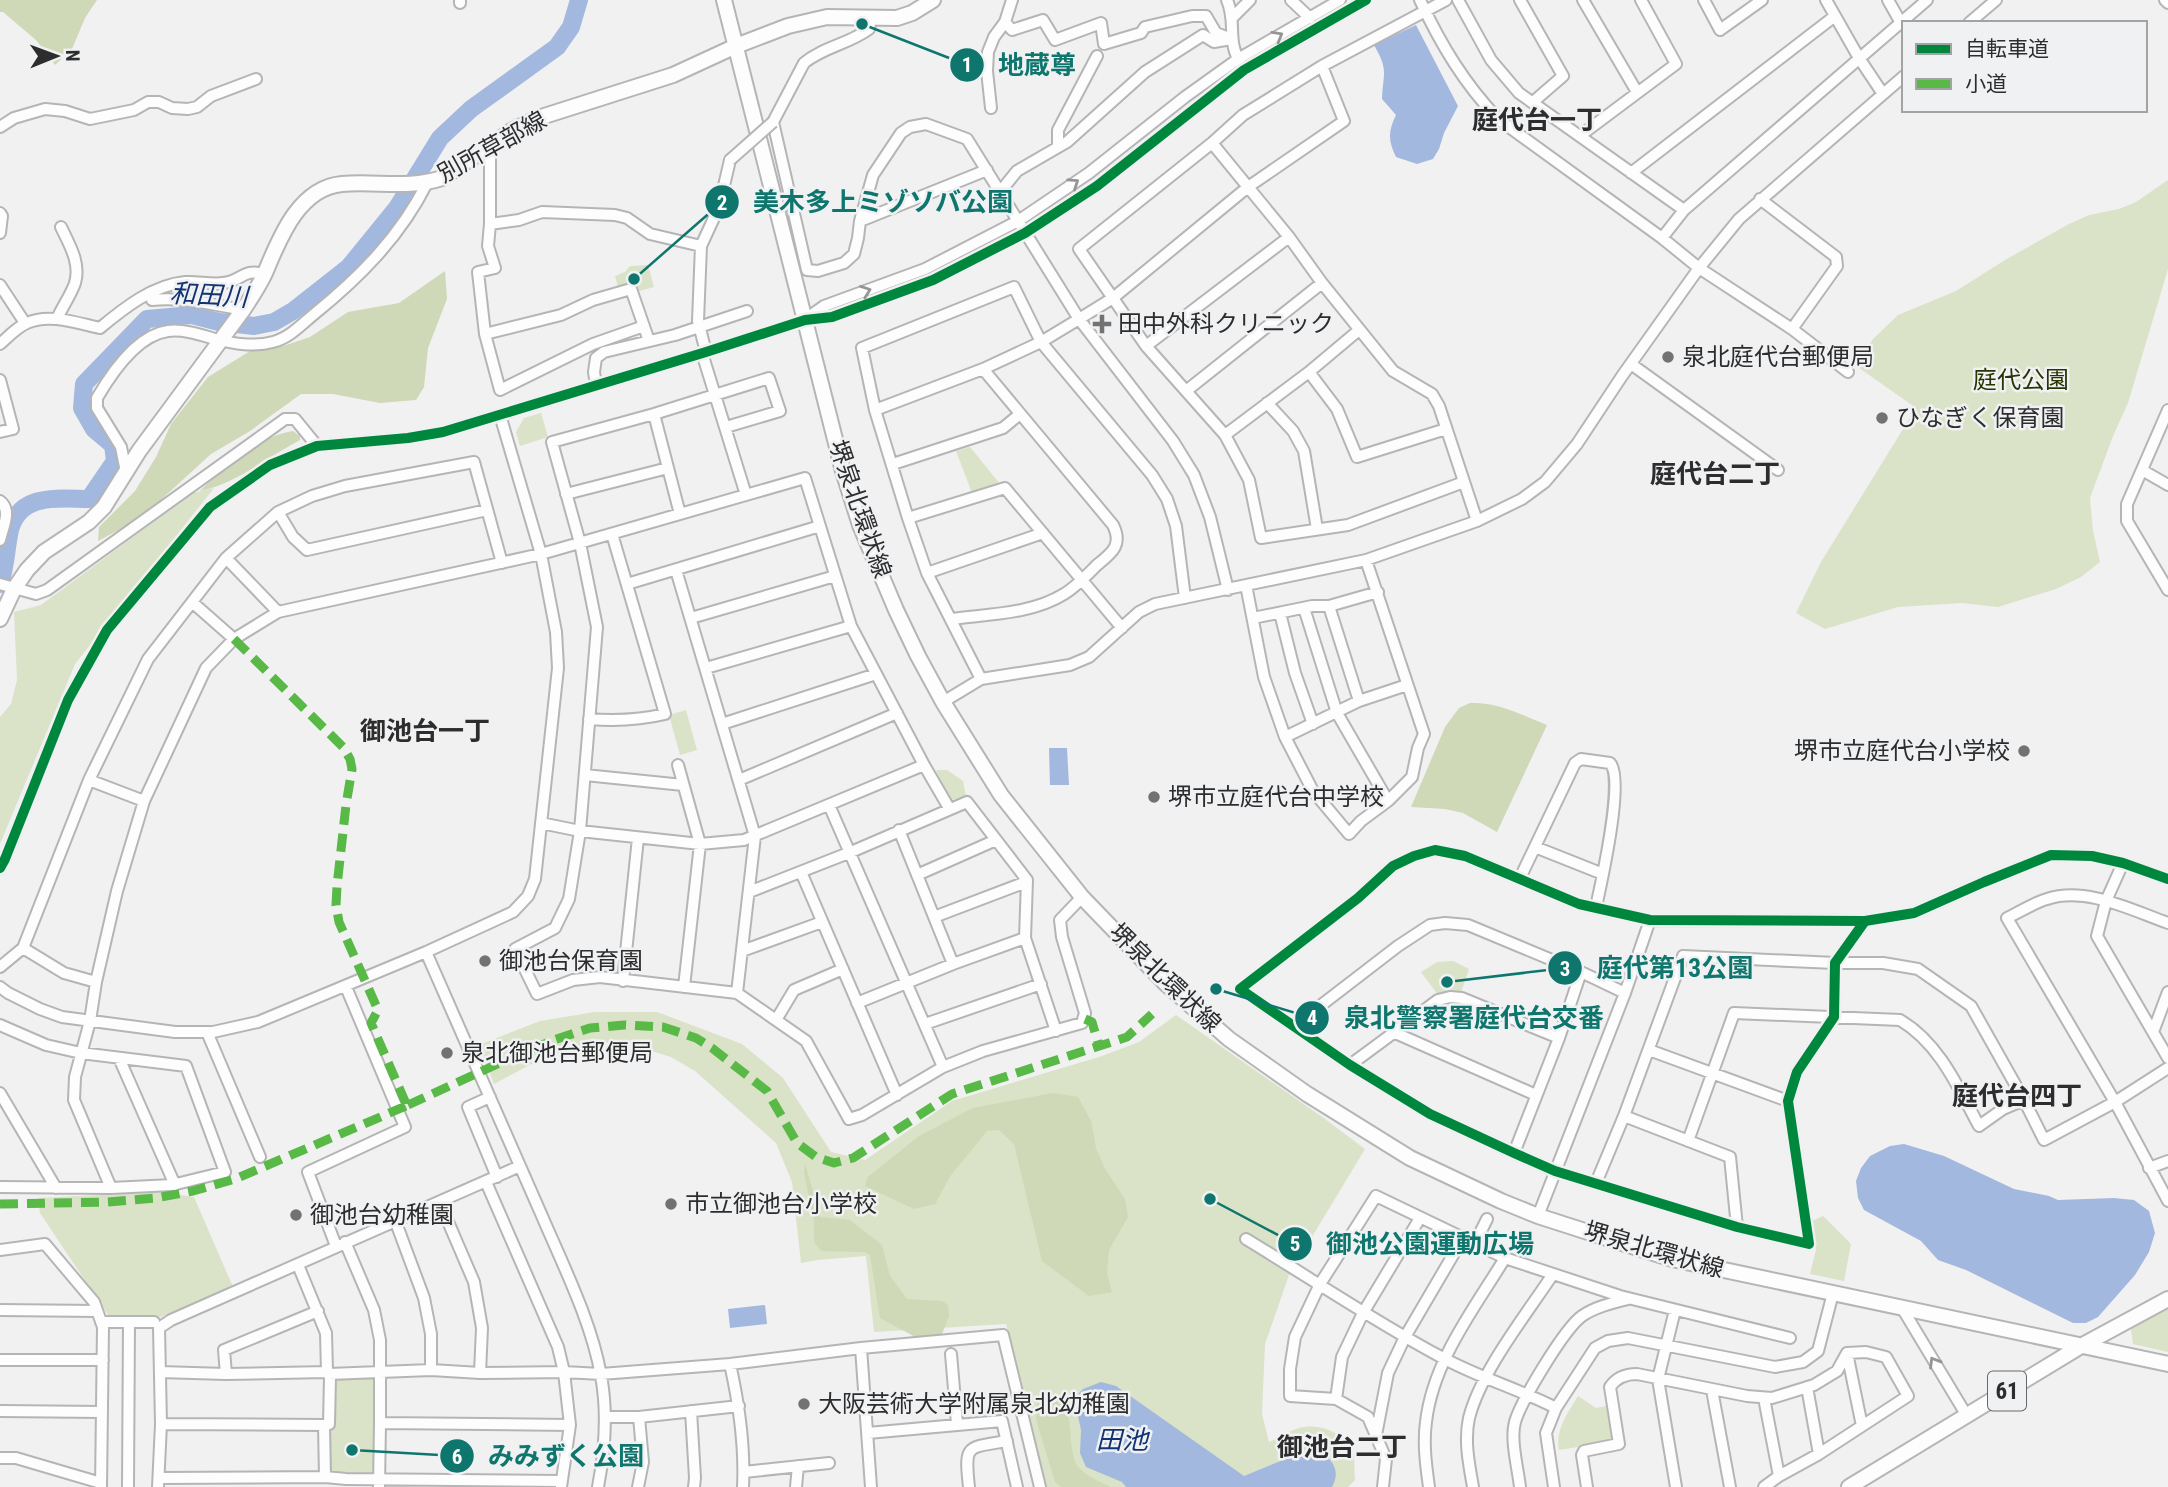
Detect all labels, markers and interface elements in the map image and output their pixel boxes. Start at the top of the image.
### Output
north arrow [21,21,91,91]
legend [1902,21,2147,112]
one-way arrow [1271,31,1284,44]
text: 自転車道 [1965,37,2049,61]
callout: 地蔵尊 [949,42,1090,89]
text: N [61,50,84,62]
text: 地蔵尊 [998,50,1076,80]
text: 1 [962,53,972,77]
text: 小道 [1965,72,2007,96]
district label: 庭代台一丁 [1472,105,1602,135]
street label: 別所草部線 [433,106,551,188]
one-way arrow [1067,178,1080,191]
callout: 美木多上ミゾソバ公園 [704,179,1027,226]
text: 美木多上ミゾソバ公園 [753,187,1013,217]
text: 2 [717,191,727,215]
water label: 和田川 [169,278,252,312]
one-way arrow [859,285,871,299]
place label: 田中外科クリニック [1118,310,1334,338]
marker: 田中外科クリニック [1092,314,1112,334]
place label: 泉北庭代台郵便局 [1682,343,1874,371]
marker: 泉北庭代台郵便局 [1660,349,1676,365]
park label: 庭代公園 [1973,366,2069,394]
place label: ひなぎく保育園 [1896,404,2064,432]
marker: ひなぎく保育園 [1874,410,1890,426]
street label: 堺泉北環状線 [823,436,897,582]
district label: 庭代台二丁 [1650,459,1780,489]
district label: 御池台一丁 [360,716,490,746]
place label: 堺市立庭代台小学校 [1794,737,2010,765]
marker: 堺市立庭代台小学校 [2016,743,2032,759]
place label: 堺市立庭代台中学校 [1168,783,1384,811]
marker: 堺市立庭代台中学校 [1146,789,1162,805]
street label: 堺泉北環状線 [1103,918,1227,1038]
callout: 庭代第13公園 [1548,945,1767,992]
place label: 御池台保育園 [499,947,643,975]
marker: 御池台保育園 [477,953,493,969]
text: 庭代第13公園 [1597,953,1753,983]
text: 3 [1560,957,1570,981]
callout: 泉北警察署庭代台交番 [1295,994,1618,1041]
text: 泉北警察署庭代台交番 [1344,1003,1604,1033]
text: 4 [1307,1006,1317,1030]
place label: 泉北御池台郵便局 [461,1039,653,1067]
marker: 泉北御池台郵便局 [439,1045,455,1061]
district label: 庭代台四丁 [1952,1081,2082,1111]
place label: 市立御池台小学校 [685,1190,877,1218]
marker: 市立御池台小学校 [663,1196,679,1212]
place label: 御池台幼稚園 [310,1201,454,1229]
marker: 御池台幼稚園 [288,1207,304,1223]
street label: 堺泉北環状線 [1581,1217,1727,1283]
callout: 御池公園運動広場 [1277,1220,1548,1267]
text: 御池公園運動広場 [1326,1229,1534,1259]
text: 5 [1290,1232,1300,1256]
one-way arrow [1930,1356,1943,1369]
road number: 61 [1988,1372,2026,1410]
place label: 大阪芸術大学附属泉北幼稚園 [818,1390,1130,1418]
marker: 大阪芸術大学附属泉北幼稚園 [796,1396,812,1412]
water label: 田池 [1096,1425,1151,1455]
district label: 御池台二丁 [1277,1432,1407,1462]
callout: みみずく公園 [439,1433,658,1480]
text: みみずく公園 [488,1441,644,1471]
text: 6 [452,1445,462,1469]

